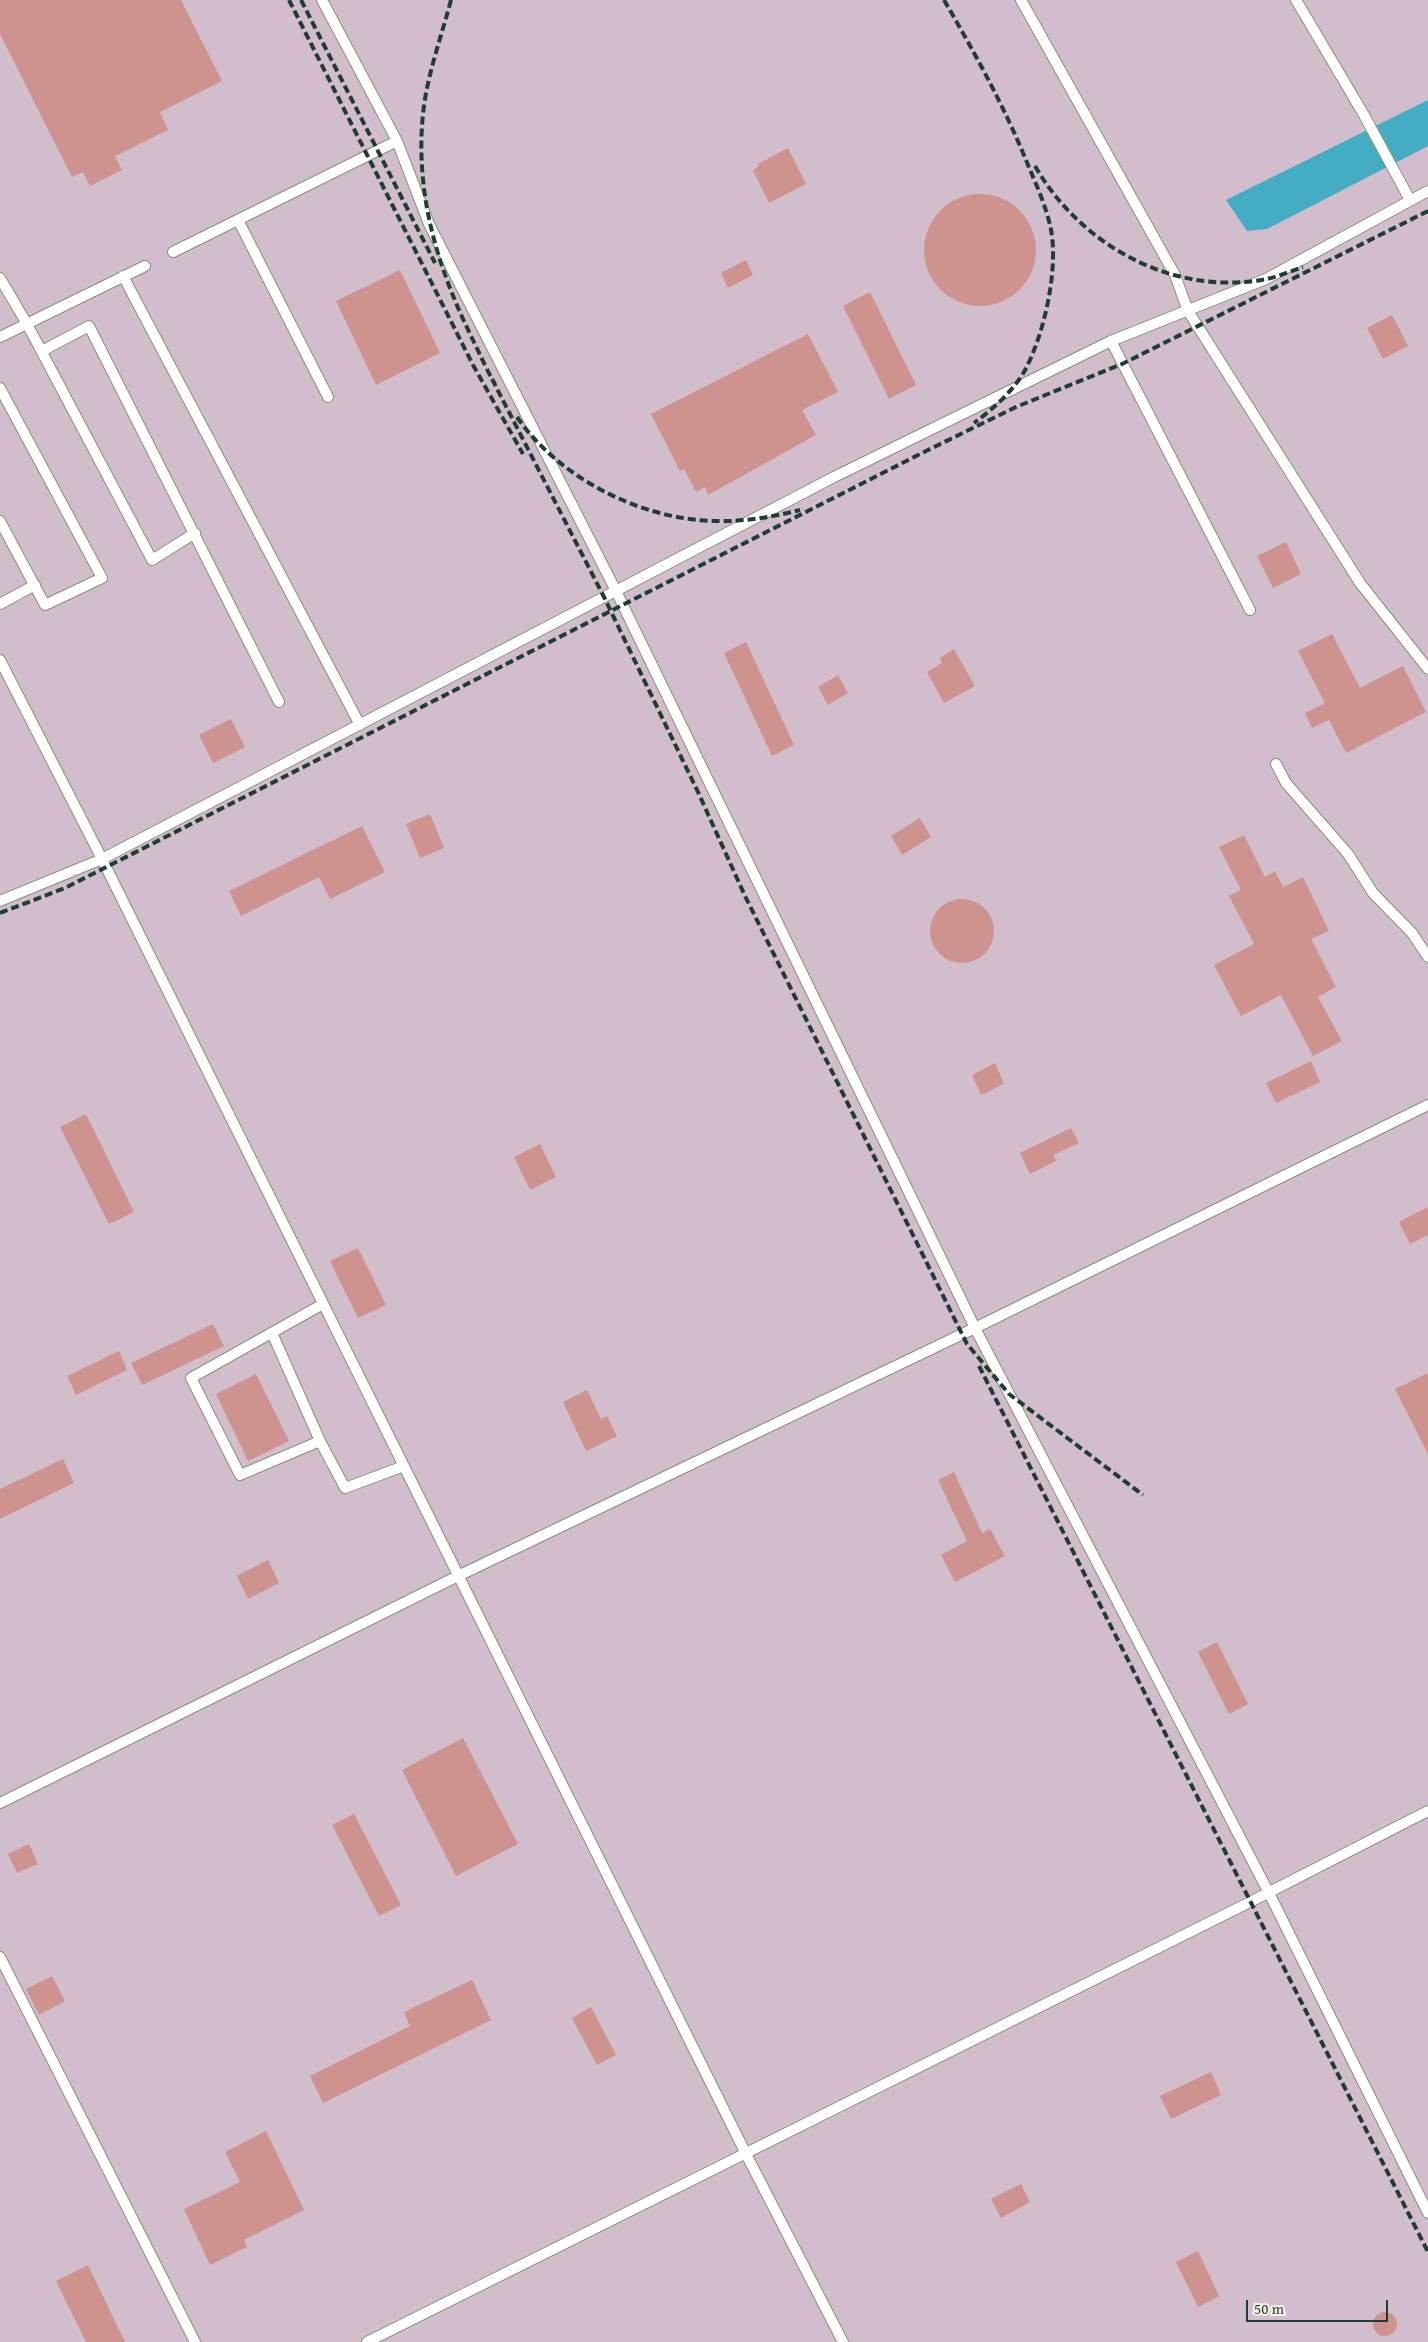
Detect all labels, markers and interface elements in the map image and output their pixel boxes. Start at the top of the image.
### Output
scale bar [1248,2290,1390,2322]
text: 50 m [1254,2298,1284,2319]

